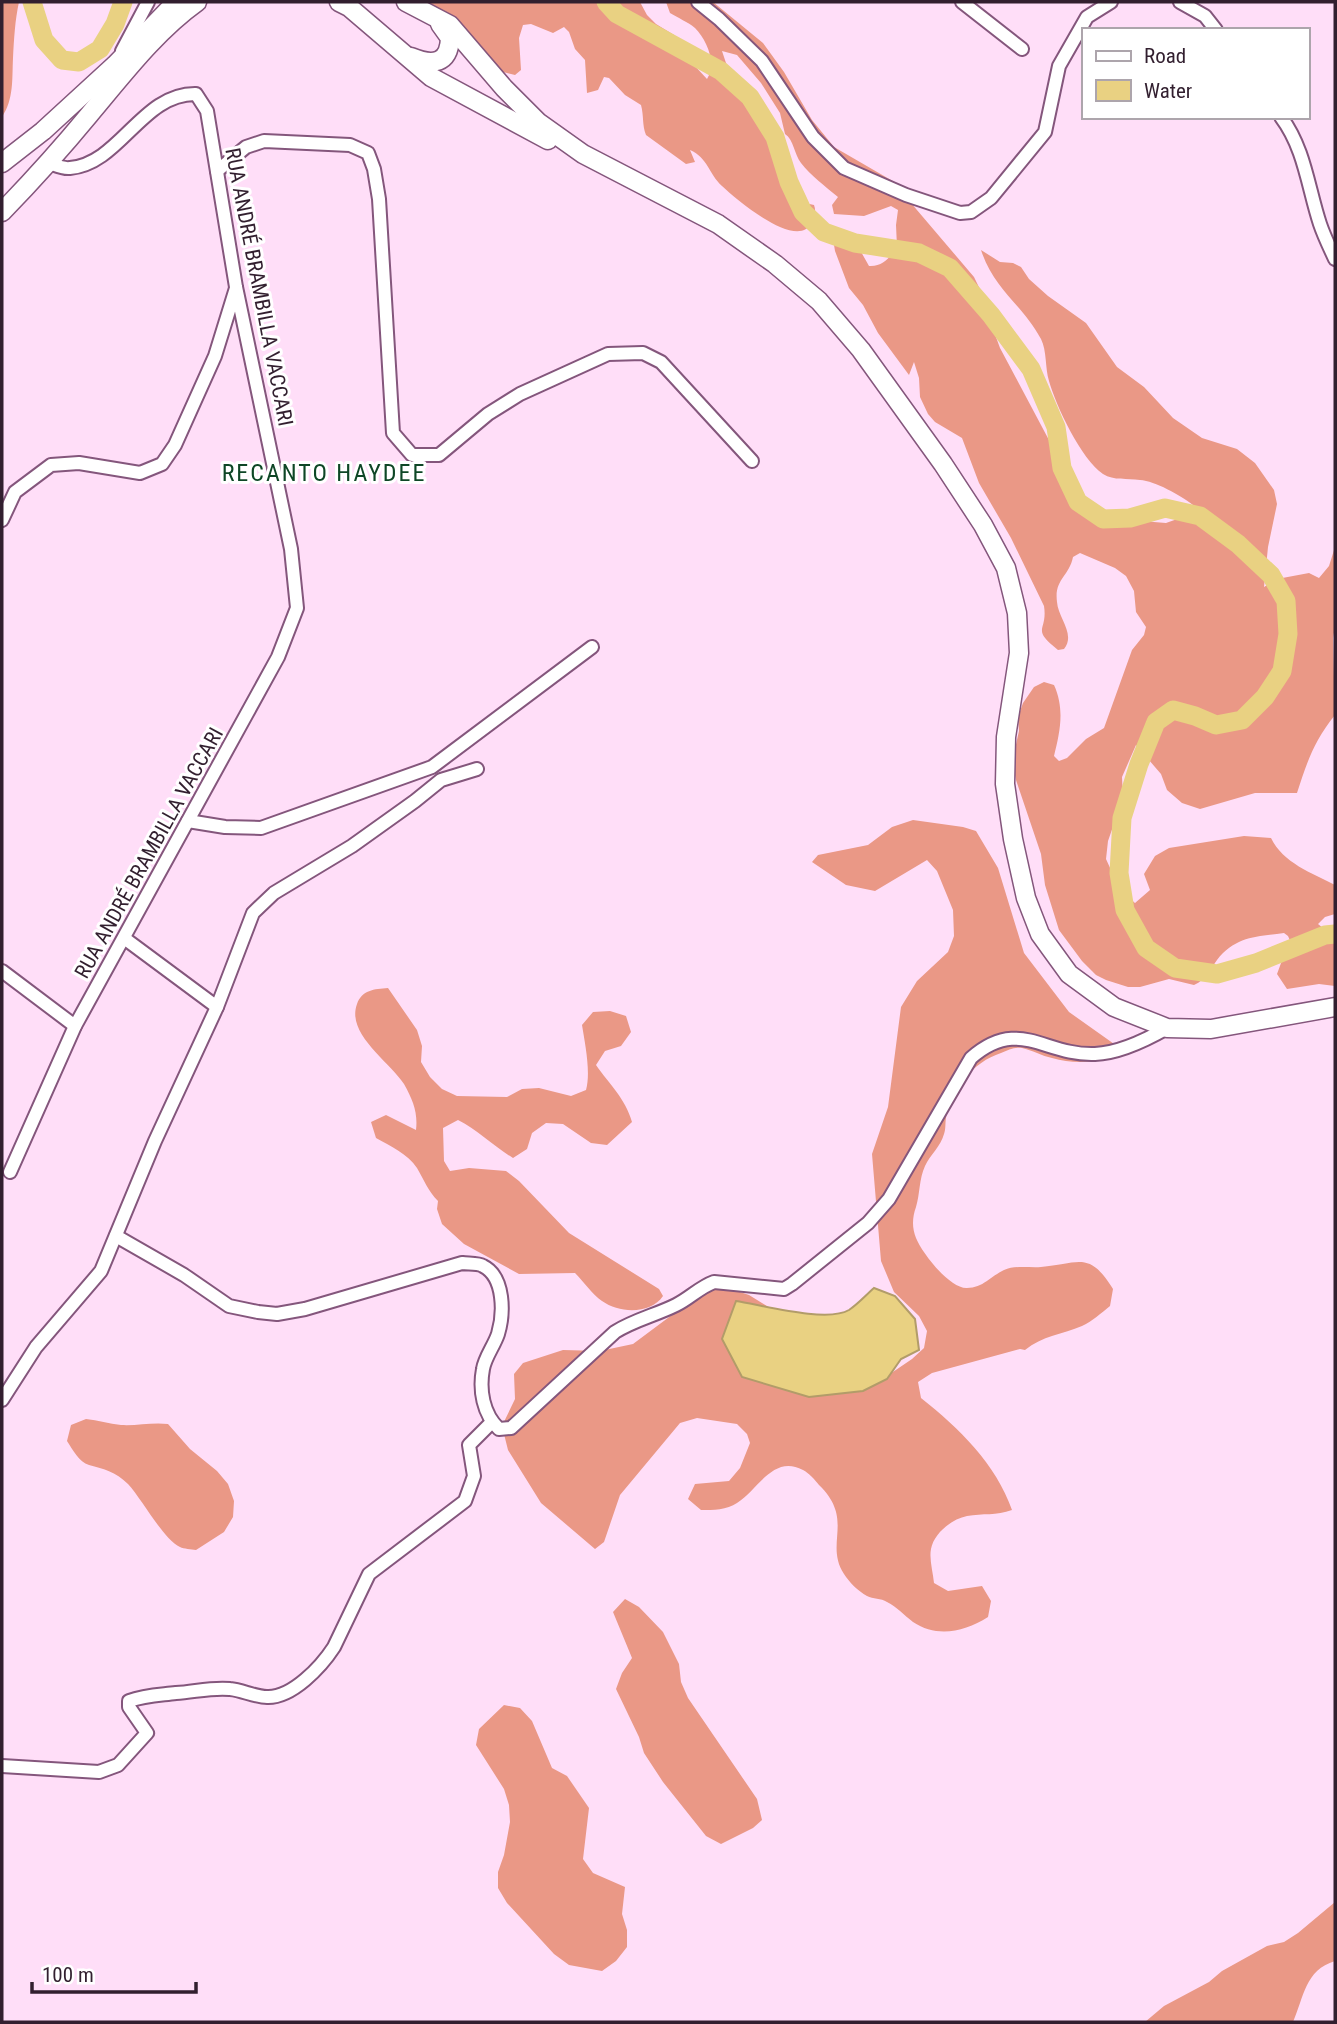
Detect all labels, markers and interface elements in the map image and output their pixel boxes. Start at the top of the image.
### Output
legend [1082,28,1309,119]
text: Road [1144,44,1186,68]
text: Water [1144,79,1192,103]
street label: RUA ANDRÉ BRAMBILLA VACCARI [220,146,298,428]
district label: RECANTO HAYDEE [222,459,426,487]
street label: RUA ANDRÉ BRAMBILLA VACCARI [70,723,228,983]
scale bar [32,1951,196,1995]
text: 100 m [42,1963,94,1987]

